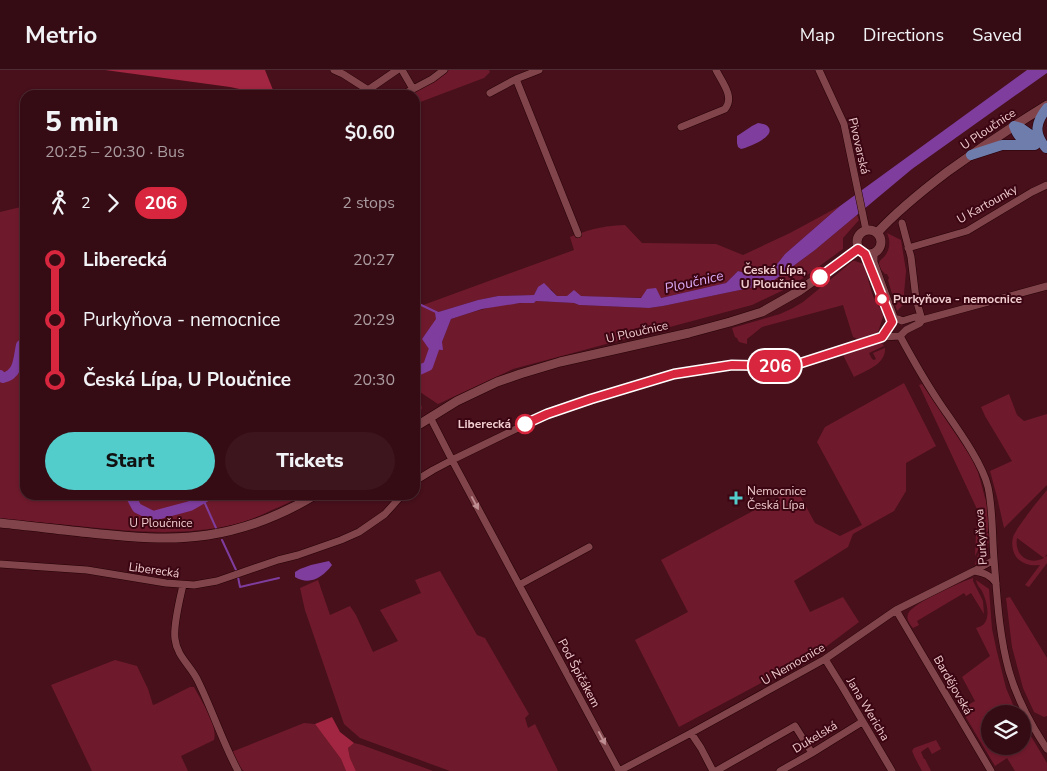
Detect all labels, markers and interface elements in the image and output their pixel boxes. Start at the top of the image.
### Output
text: Metrio [25,19,97,51]
text: Map [800,23,835,47]
text: Directions [863,23,944,47]
text: Saved [972,23,1022,47]
text: 5 min [45,103,119,141]
street label: U Ploučnice [957,105,1019,153]
street label: Pivovarská [845,116,873,176]
text: $0.60 [345,120,395,146]
text: 20:25 – 20:30 · Bus [45,141,185,163]
street label: U Kartounky [954,180,1021,227]
icon: walk [45,189,73,217]
icon: forward [99,189,127,217]
text: 206 [145,191,177,215]
text: 2 [81,192,91,214]
text: 2 stops [342,192,395,214]
text: Liberecká [83,247,167,273]
text: 20:27 [353,249,395,271]
place label: Česká Lípa, U Ploučnice [741,262,806,292]
water label: Ploučnice [663,266,726,298]
marker: Česká Lípa, U Ploučnice [810,267,830,287]
place label: Purkyňova - nemocnice [893,291,1022,307]
marker: Purkyňova - nemocnice [875,292,889,306]
text: Purkyňova - nemocnice [83,307,280,333]
text: 20:29 [353,309,395,331]
street label: U Ploučnice [604,317,670,347]
line badge: 206 [746,350,804,382]
text: 206 [759,354,791,378]
text: Česká Lípa, U Ploučnice [83,367,291,393]
text: 20:30 [353,369,395,391]
marker: Liberecká [515,414,535,434]
place label: Liberecká [458,416,511,432]
button: Start [45,432,215,490]
button: Tickets [225,432,395,490]
place label: Nemocnice Česká Lípa [747,483,806,513]
marker: Nemocnice Česká Lípa [729,491,743,505]
one-way arrow [471,495,479,510]
street label: Purkyňova [971,508,991,566]
street label: U Ploučnice [129,515,193,531]
street label: Liberecká [128,559,180,581]
street label: Pod Špičákem [554,636,604,710]
street label: U Nemocnice [758,639,828,689]
street label: Bardějovská [930,653,976,717]
street label: Jana Wericha [842,673,893,744]
map controls [981,705,1031,755]
button: layers [981,705,1031,755]
street label: Dukelská [790,717,840,757]
one-way arrow [598,731,606,745]

